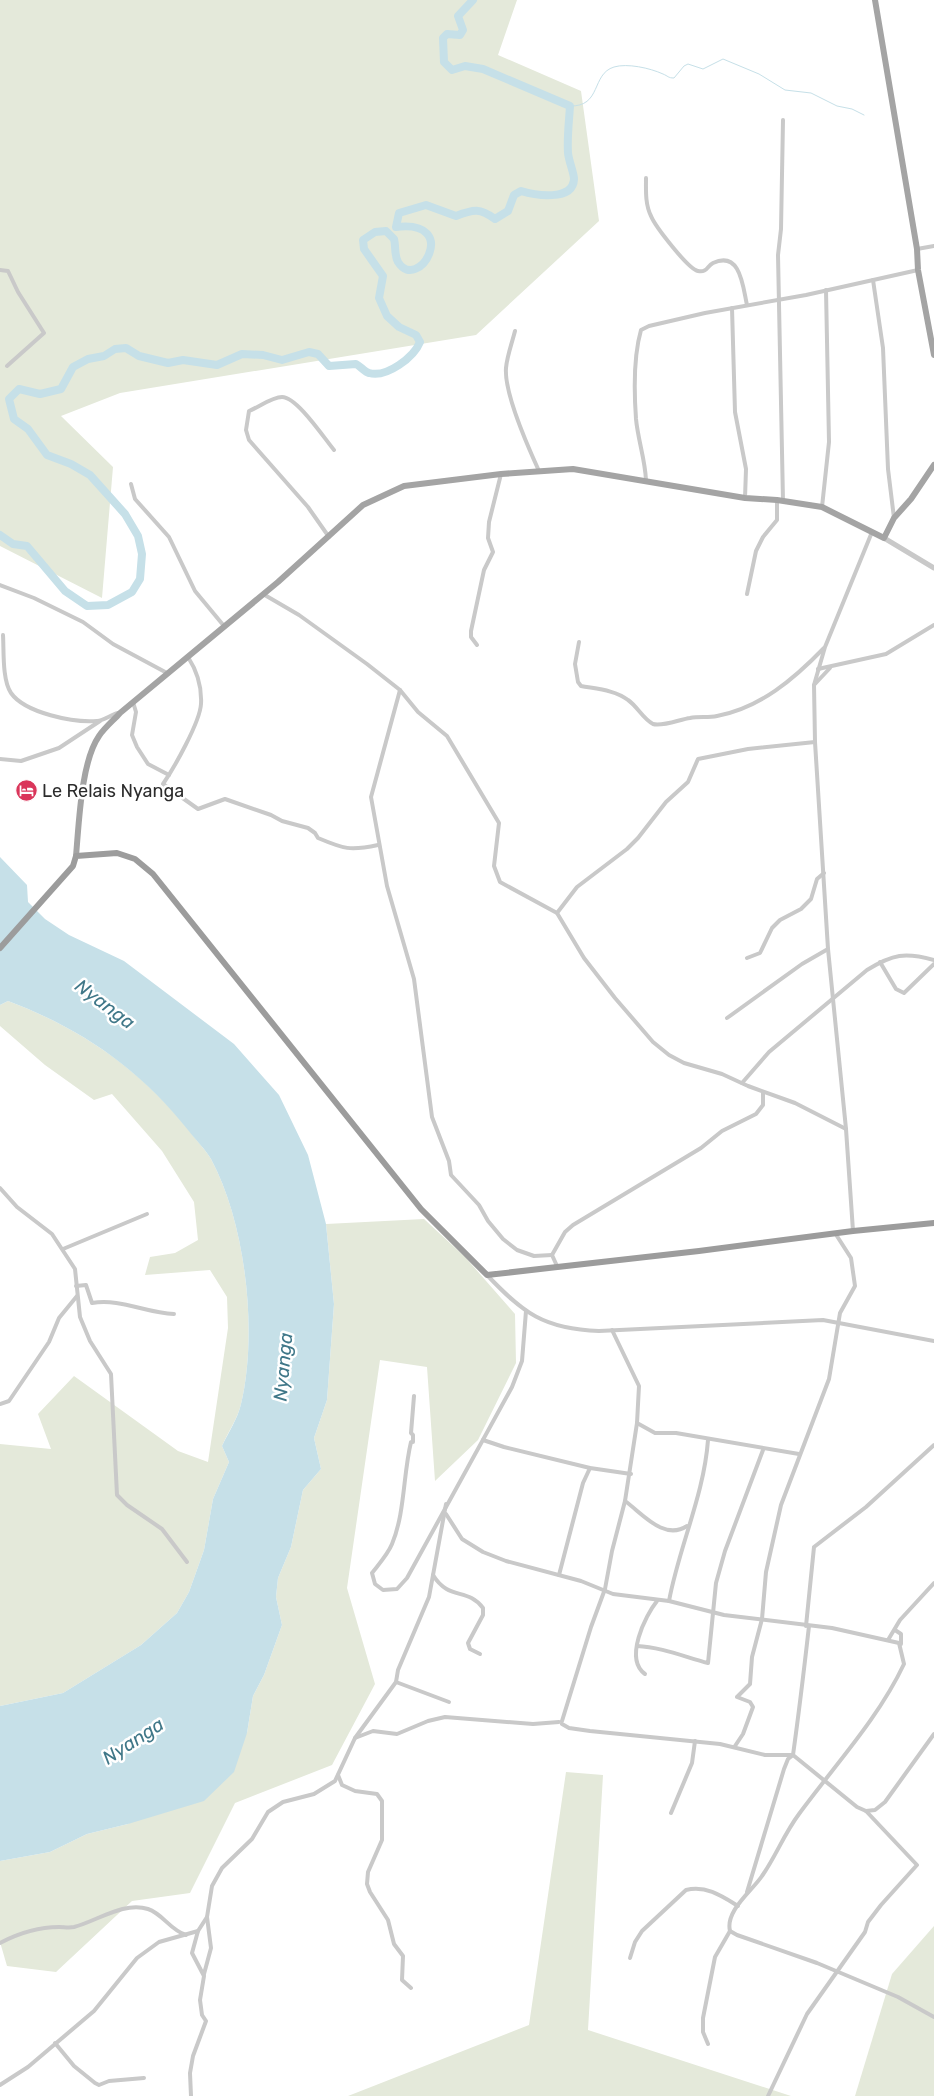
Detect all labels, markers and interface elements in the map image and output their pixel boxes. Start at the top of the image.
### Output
hotel icon: Le Relais Nyanga [14,779,38,803]
place label: Le Relais Nyanga [42,780,184,802]
water label: Nyanga [71,974,139,1034]
water label: Nyanga [269,1332,297,1402]
water label: Nyanga [98,1713,168,1769]

